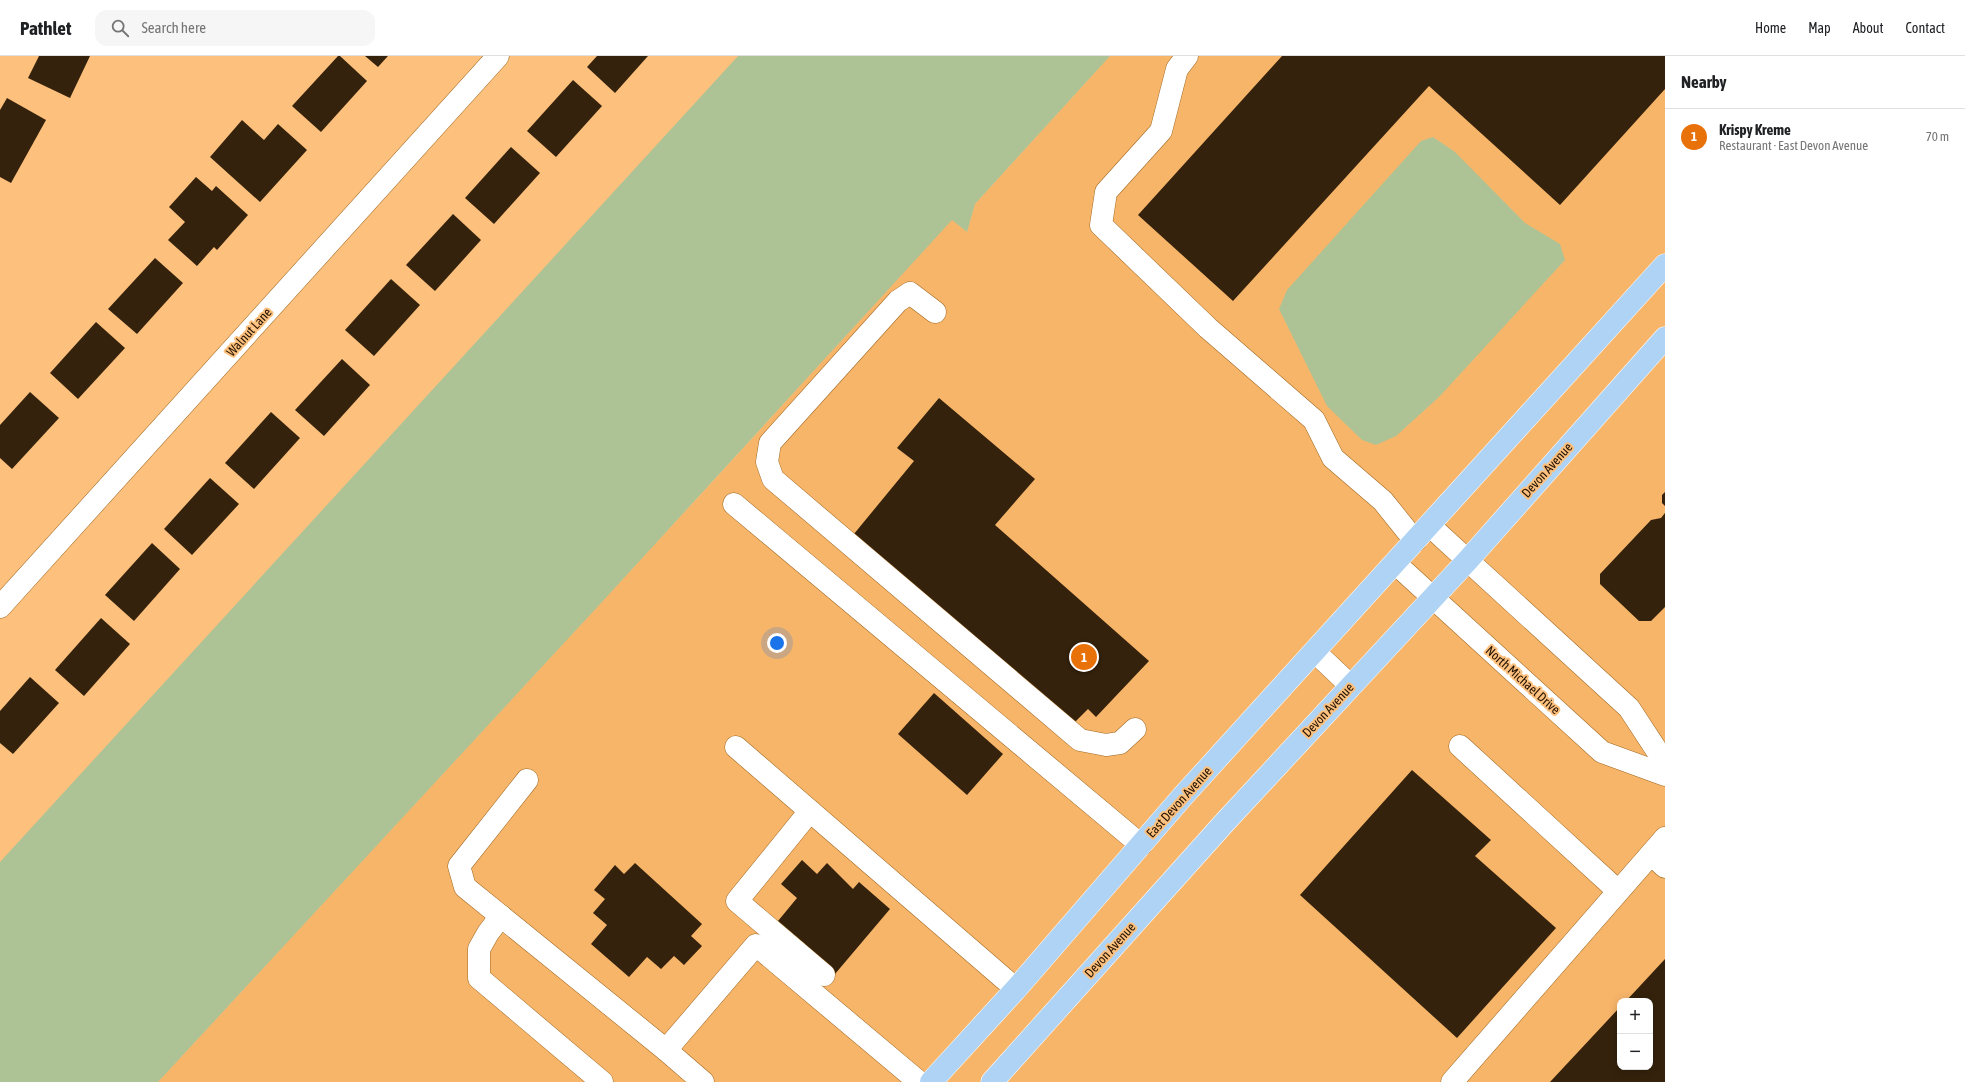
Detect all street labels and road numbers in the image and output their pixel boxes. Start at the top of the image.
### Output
street label: Walnut Lane [223,305,275,359]
street label: Devon Avenue [1519,439,1576,500]
street label: North Michael Drive [1483,643,1563,717]
street label: Devon Avenue [1299,680,1357,740]
street label: East Devon Avenue [1143,763,1215,841]
street label: Devon Avenue [1082,919,1139,980]

